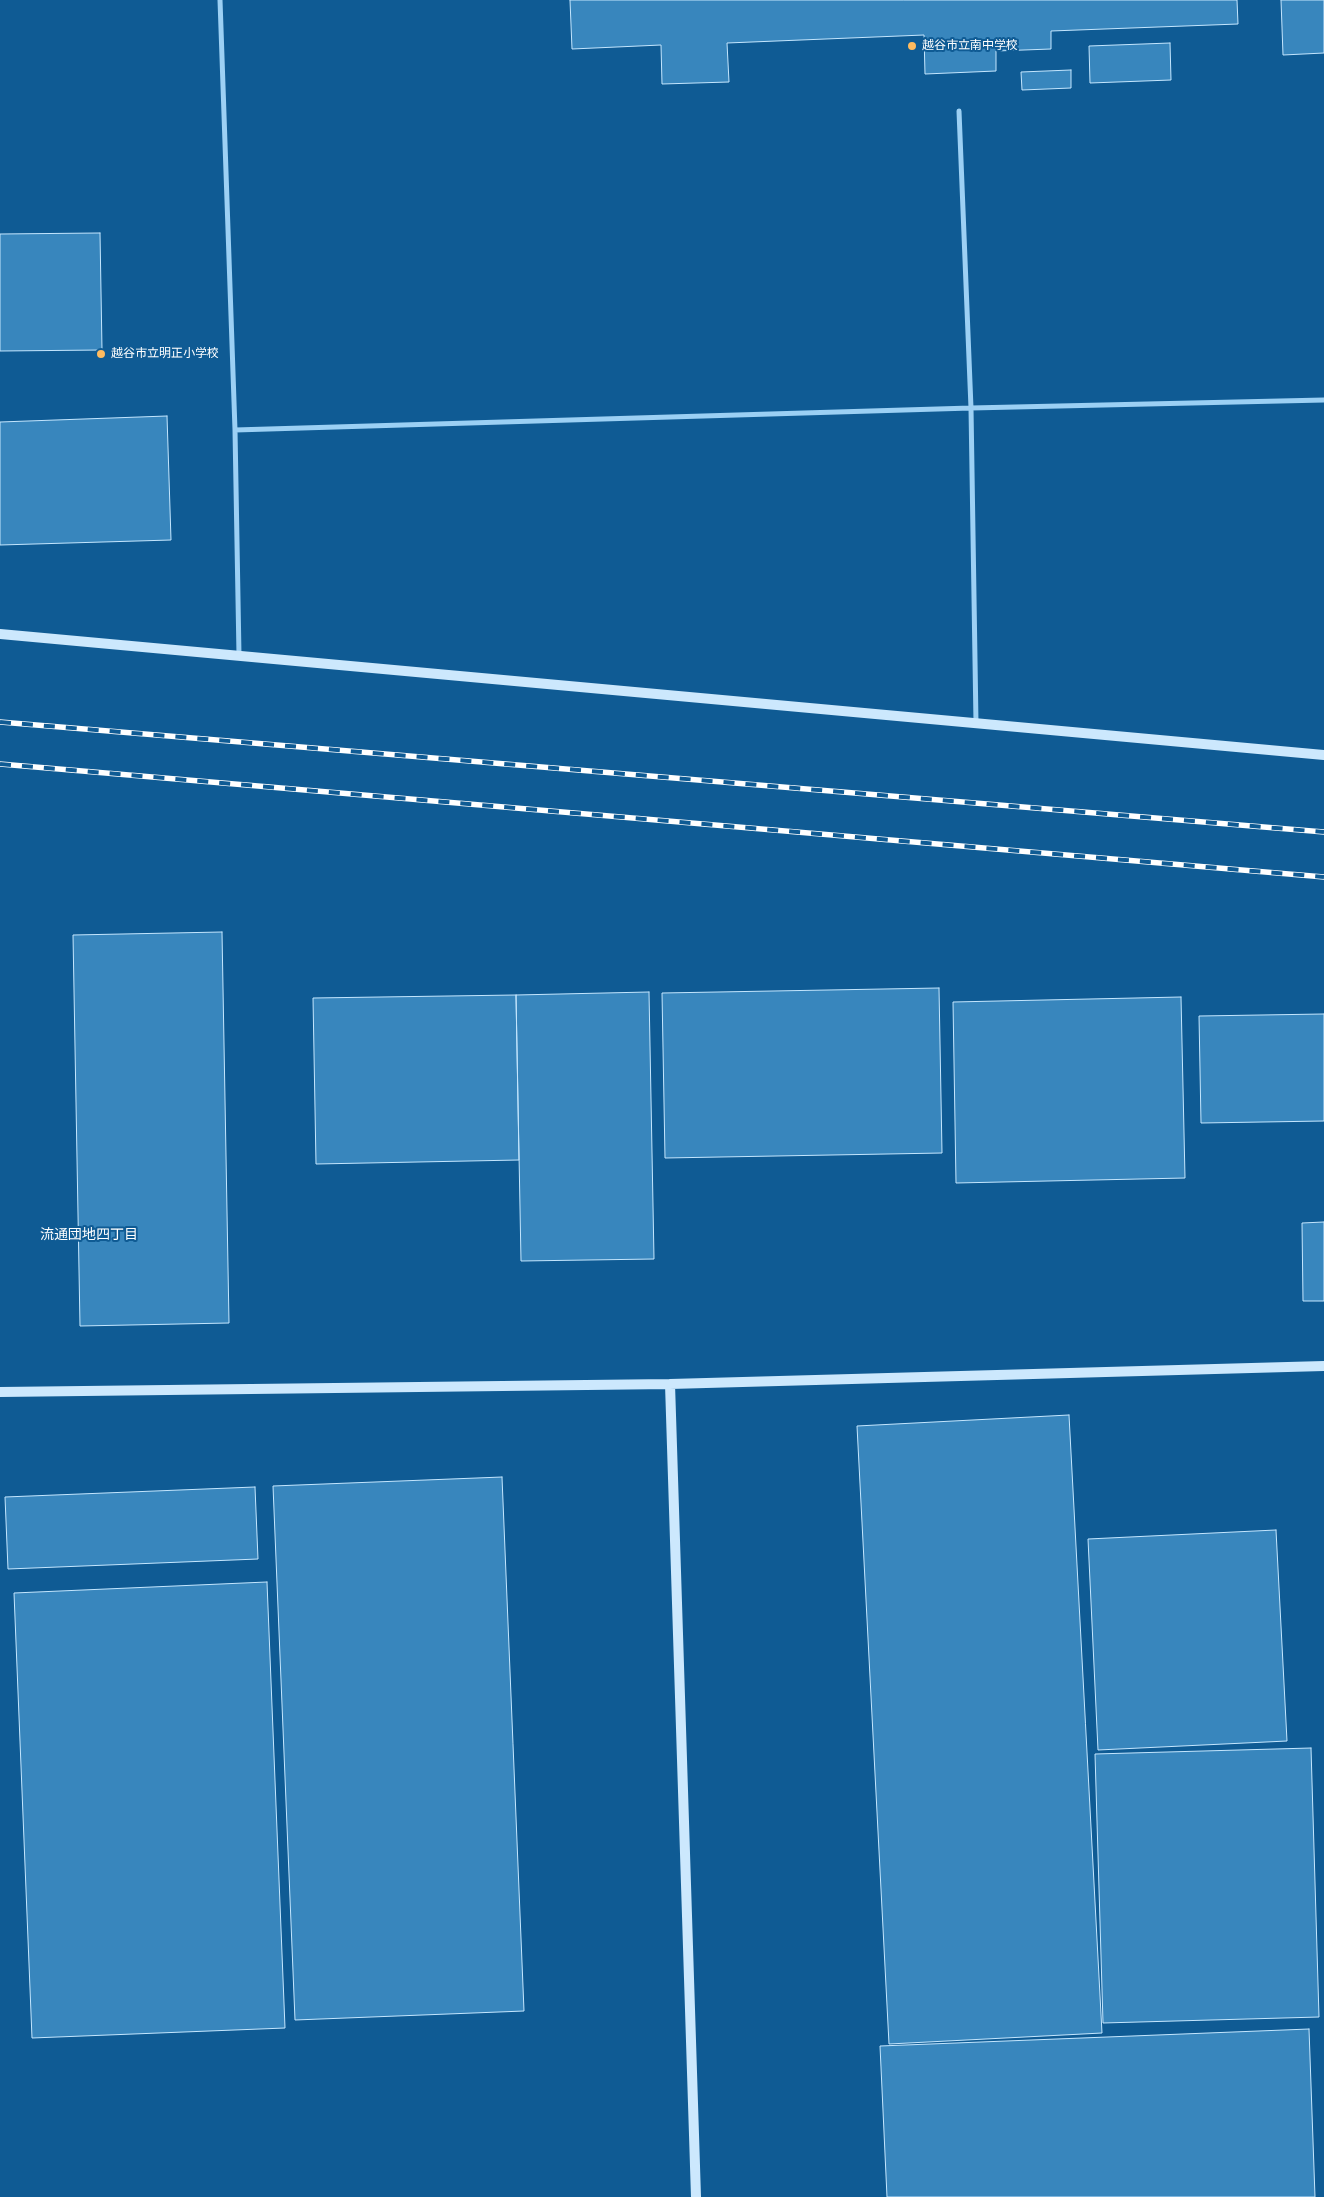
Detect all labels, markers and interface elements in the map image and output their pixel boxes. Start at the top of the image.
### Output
place label: 越谷市立南中学校 [922,39,1018,53]
marker: 越谷市立南中学校 [906,40,918,52]
place label: 越谷市立明正小学校 [111,347,219,361]
marker: 越谷市立明正小学校 [95,348,107,360]
district label: 流通団地四丁目 [40,1228,138,1244]

